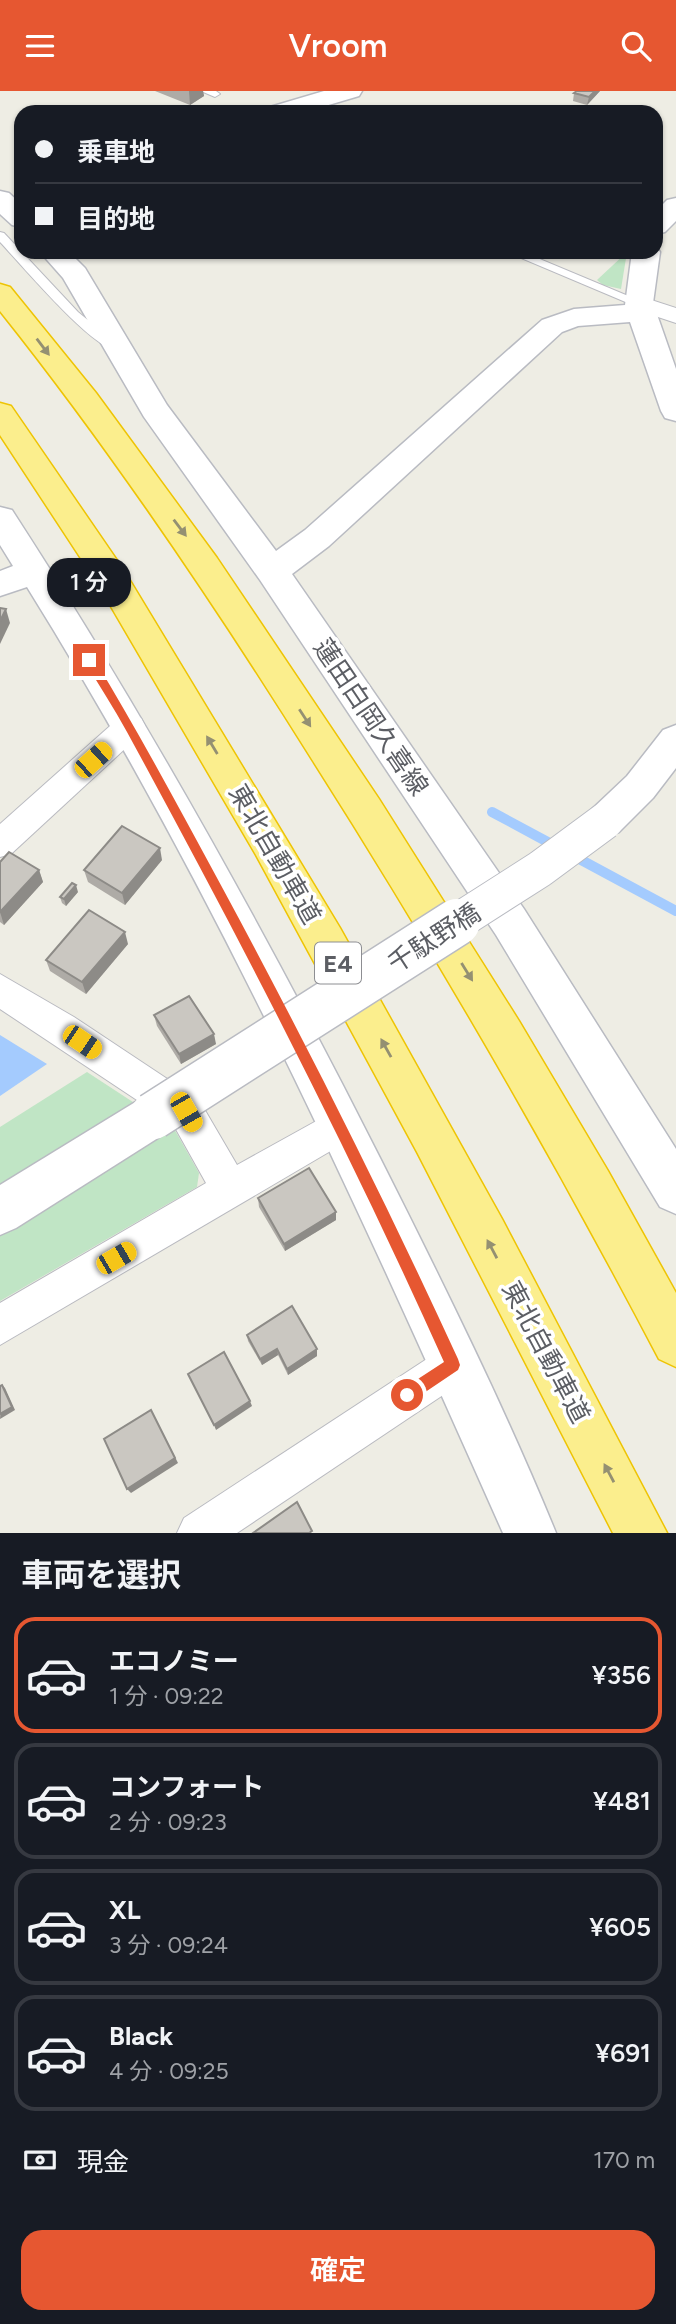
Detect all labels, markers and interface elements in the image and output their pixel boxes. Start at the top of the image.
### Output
icon: menu [21,27,59,65]
text: Vroom [289,27,387,65]
icon: search [617,27,655,65]
text: 乗車地 [77,136,155,168]
text: 目的地 [77,203,155,235]
one-way arrow [35,337,50,355]
one-way arrow [172,519,186,537]
callout: 1 分 [47,559,131,607]
text: 1 分 [70,568,108,596]
street label: 蓮田白岡久喜線 [307,633,435,801]
route end [73,644,105,676]
one-way arrow [299,708,312,727]
one-way arrow [205,735,218,754]
car [71,738,116,782]
street label: 東北自動車道 [222,778,328,930]
street label: 千駄野橋 [382,896,486,980]
road number: E4 [315,943,361,983]
one-way arrow [460,962,473,981]
car [59,1022,106,1062]
one-way arrow [380,1039,392,1058]
car [167,1089,206,1135]
car [93,1238,140,1278]
one-way arrow [487,1239,498,1259]
street label: 東北自動車道 [495,1276,597,1428]
route start [391,1379,423,1411]
one-way arrow [604,1462,616,1482]
text: 車両を選択 [21,1556,181,1594]
icon: car [25,1644,88,1707]
text: エコノミー [109,1645,239,1677]
text: ¥356 [592,1659,651,1691]
text: 1 分 · 09:22 [109,1682,224,1710]
icon: car [25,1770,88,1833]
text: コンフォート [109,1771,264,1803]
text: ¥481 [593,1785,651,1817]
text: 2 分 · 09:23 [109,1808,227,1836]
text: XL [109,1894,141,1926]
icon: car [25,1896,88,1959]
text: ¥605 [589,1911,651,1943]
text: 3 分 · 09:24 [109,1931,228,1959]
text: Black [109,2020,173,2052]
icon: car [25,2022,88,2085]
text: ¥691 [595,2037,651,2069]
text: 4 分 · 09:25 [109,2057,229,2085]
icon: cash [21,2141,59,2179]
text: 現金 [77,2146,129,2178]
text: 170 m [593,2146,655,2174]
button: 確定 [21,2230,655,2310]

